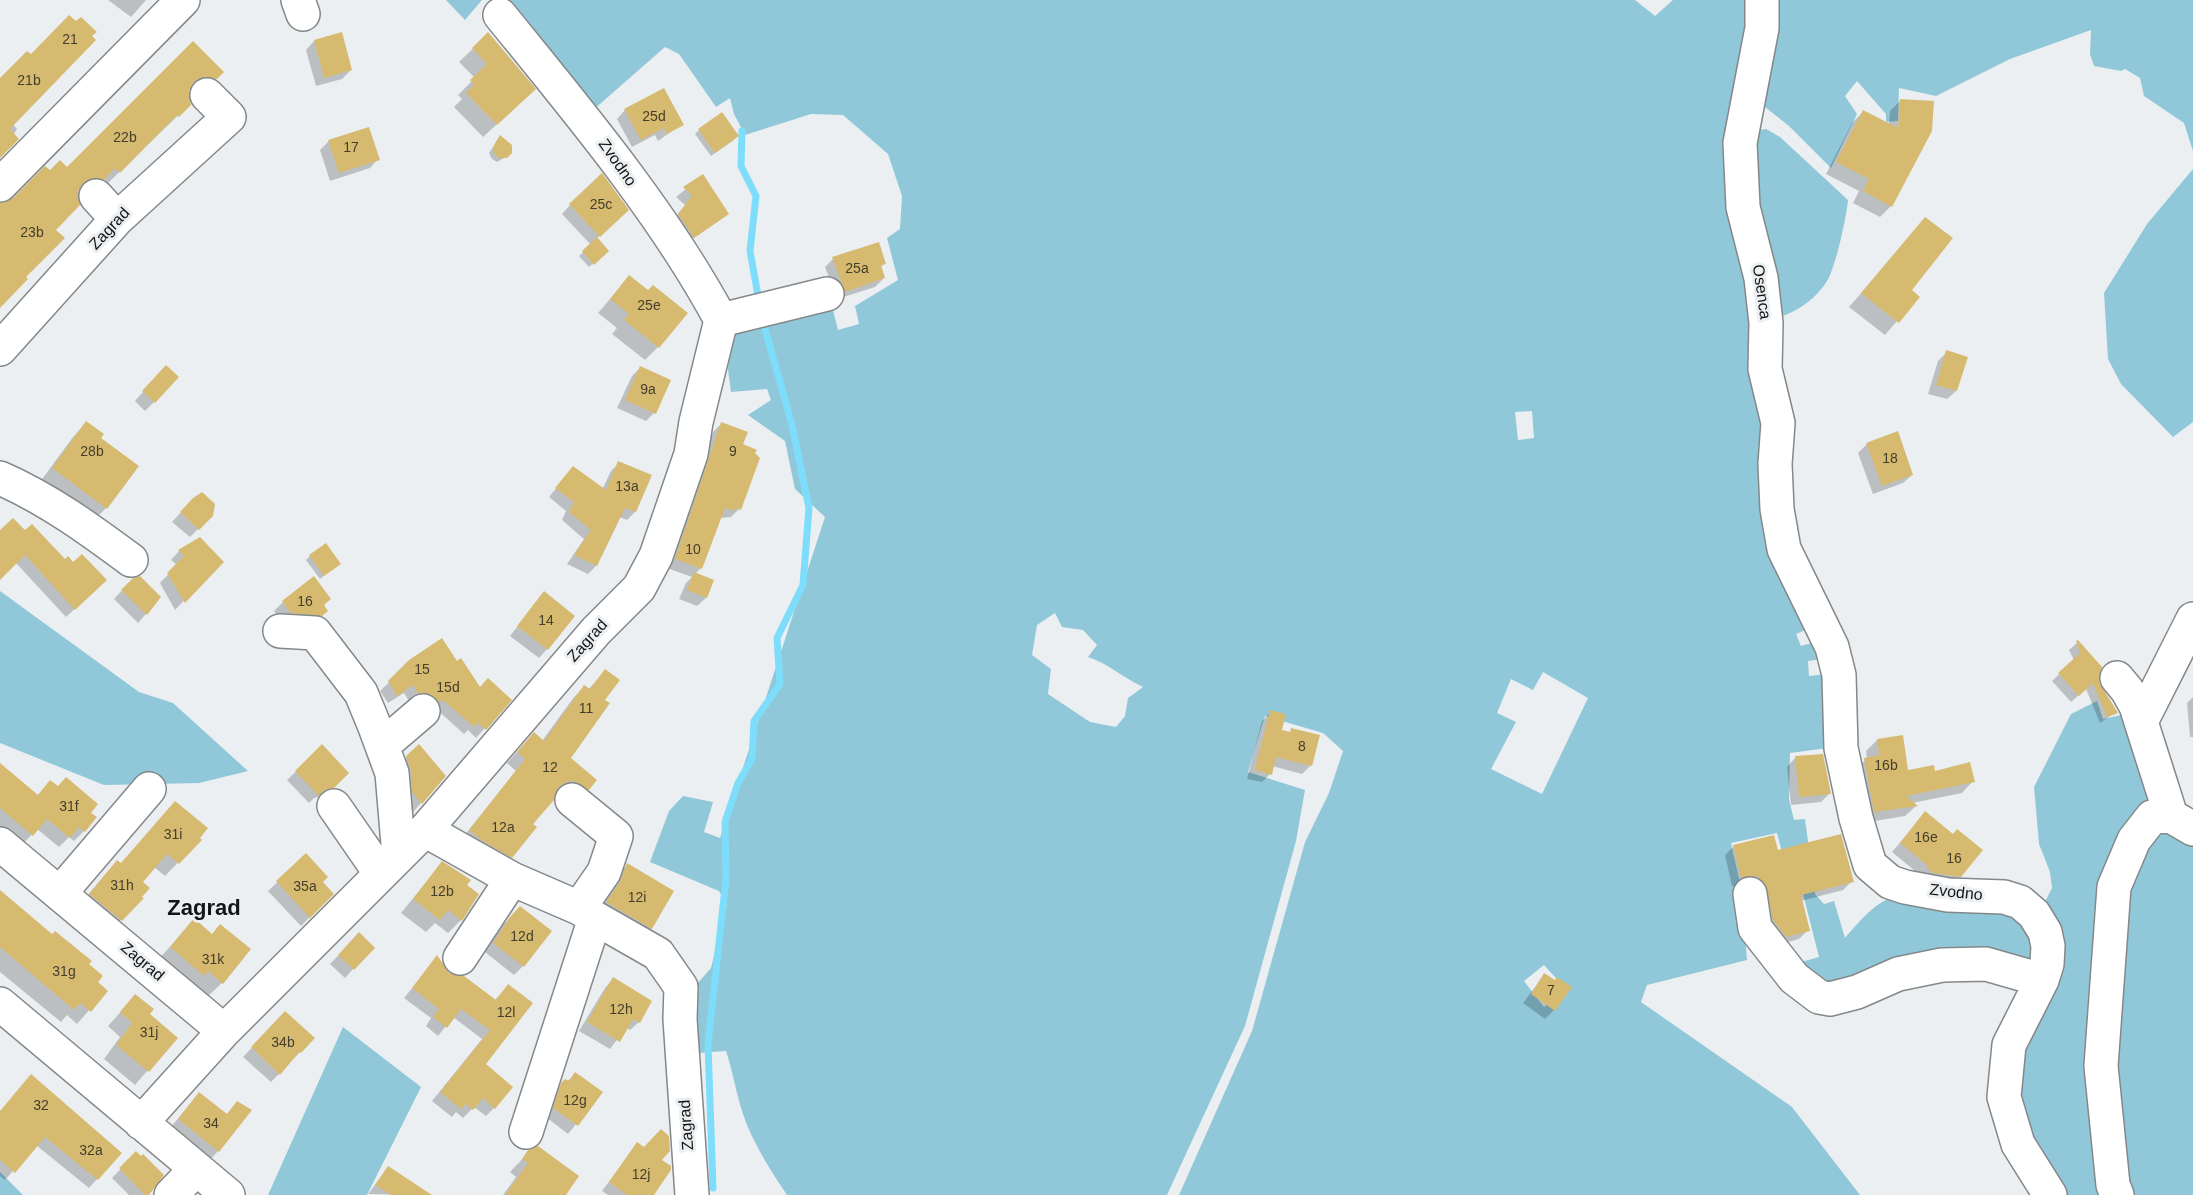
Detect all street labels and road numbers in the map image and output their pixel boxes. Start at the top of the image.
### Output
street label: Zvodno [594,136,640,190]
street label: Zagrad [86,204,134,254]
street label: Osenca [1748,263,1774,321]
street label: Zagrad [564,616,612,666]
street label: Zvodno [1928,881,1984,905]
street label: Zagrad [116,938,168,986]
street label: Zagrad [676,1099,698,1151]

